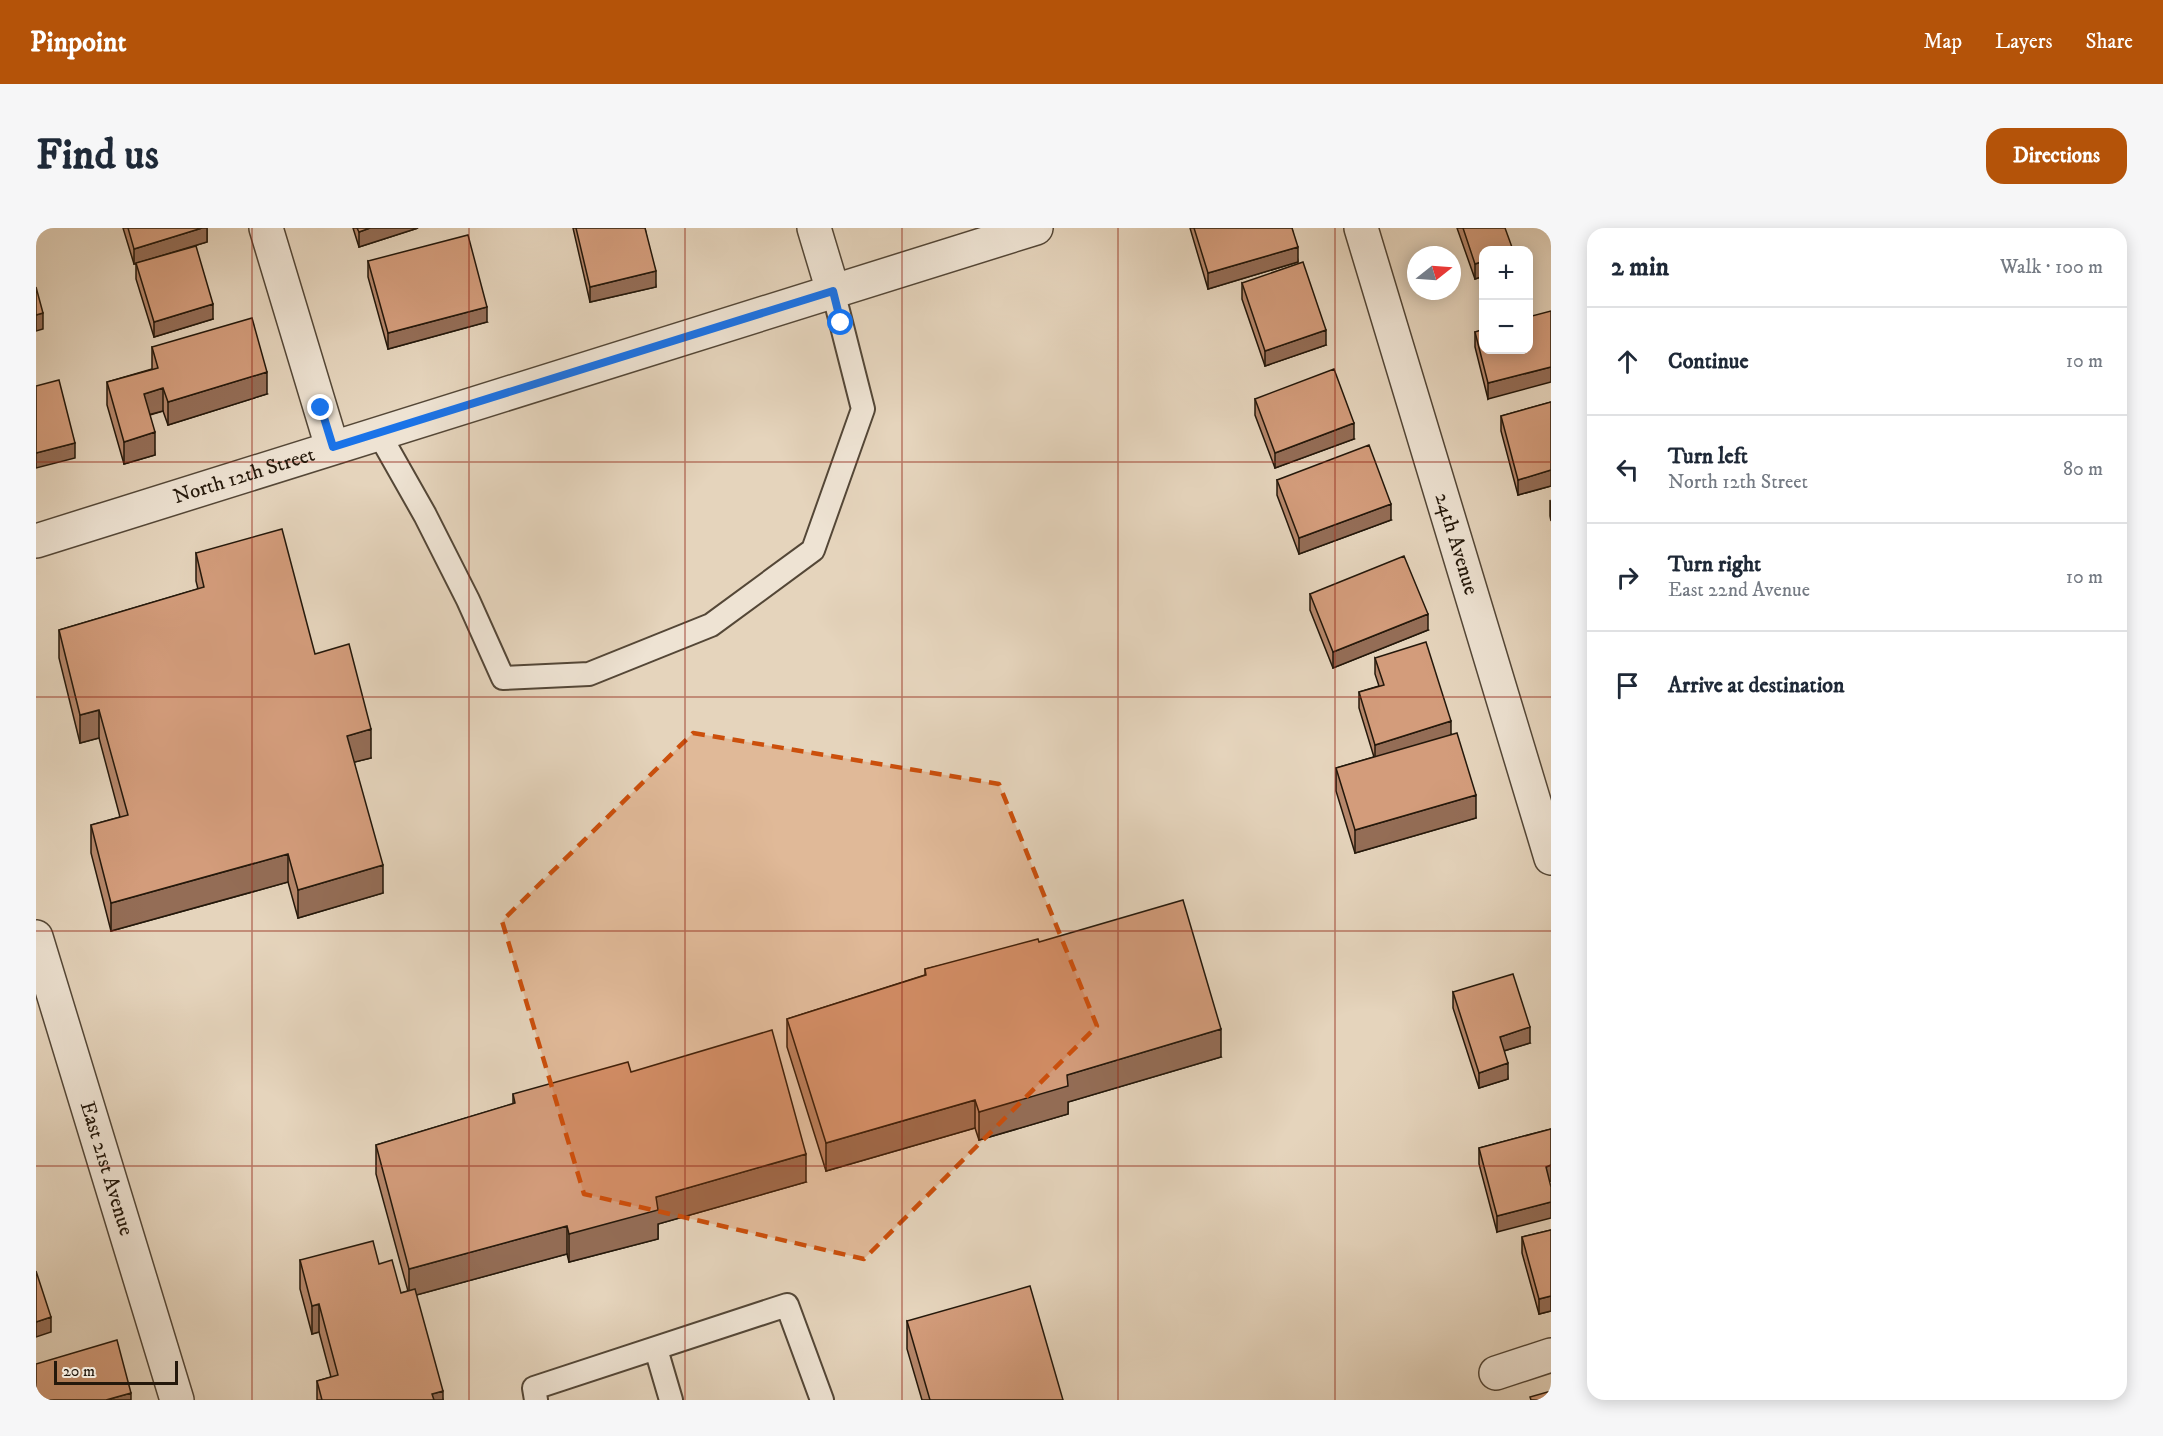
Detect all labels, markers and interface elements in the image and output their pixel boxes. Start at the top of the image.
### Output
text: Pinpoint [30,25,126,60]
text: Map [1923,29,1962,55]
text: Layers [1995,29,2053,55]
text: Share [2086,29,2133,55]
button: Directions [1986,128,2127,184]
text: Find us [36,130,159,182]
north arrow [1407,246,1461,300]
map controls [1479,246,1533,354]
button: + [1479,246,1533,300]
text: 2 min [1611,251,1669,284]
text: Walk · 100 m [2000,255,2103,280]
button: − [1479,300,1533,354]
route start [827,309,853,335]
icon: ahead [1611,345,1644,378]
text: Continue [1668,348,1749,375]
text: 10 m [2066,349,2103,374]
route end [307,394,333,420]
street label: North 12th Street [170,441,318,510]
text: Turn left [1668,443,1748,470]
icon: left [1611,453,1644,486]
text: 80 m [2063,457,2103,482]
text: North 12th Street [1668,470,1808,495]
street label: 24th Avenue [1429,490,1484,598]
text: Turn right [1668,551,1761,578]
icon: right [1611,561,1644,594]
text: 10 m [2066,565,2103,590]
text: East 22nd Avenue [1668,578,1810,603]
icon: arrive [1611,669,1644,702]
text: Arrive at destination [1668,672,1845,699]
street label: East 21st Avenue [74,1098,139,1239]
scale bar [54,1358,178,1386]
text: 20 m [63,1361,95,1381]

